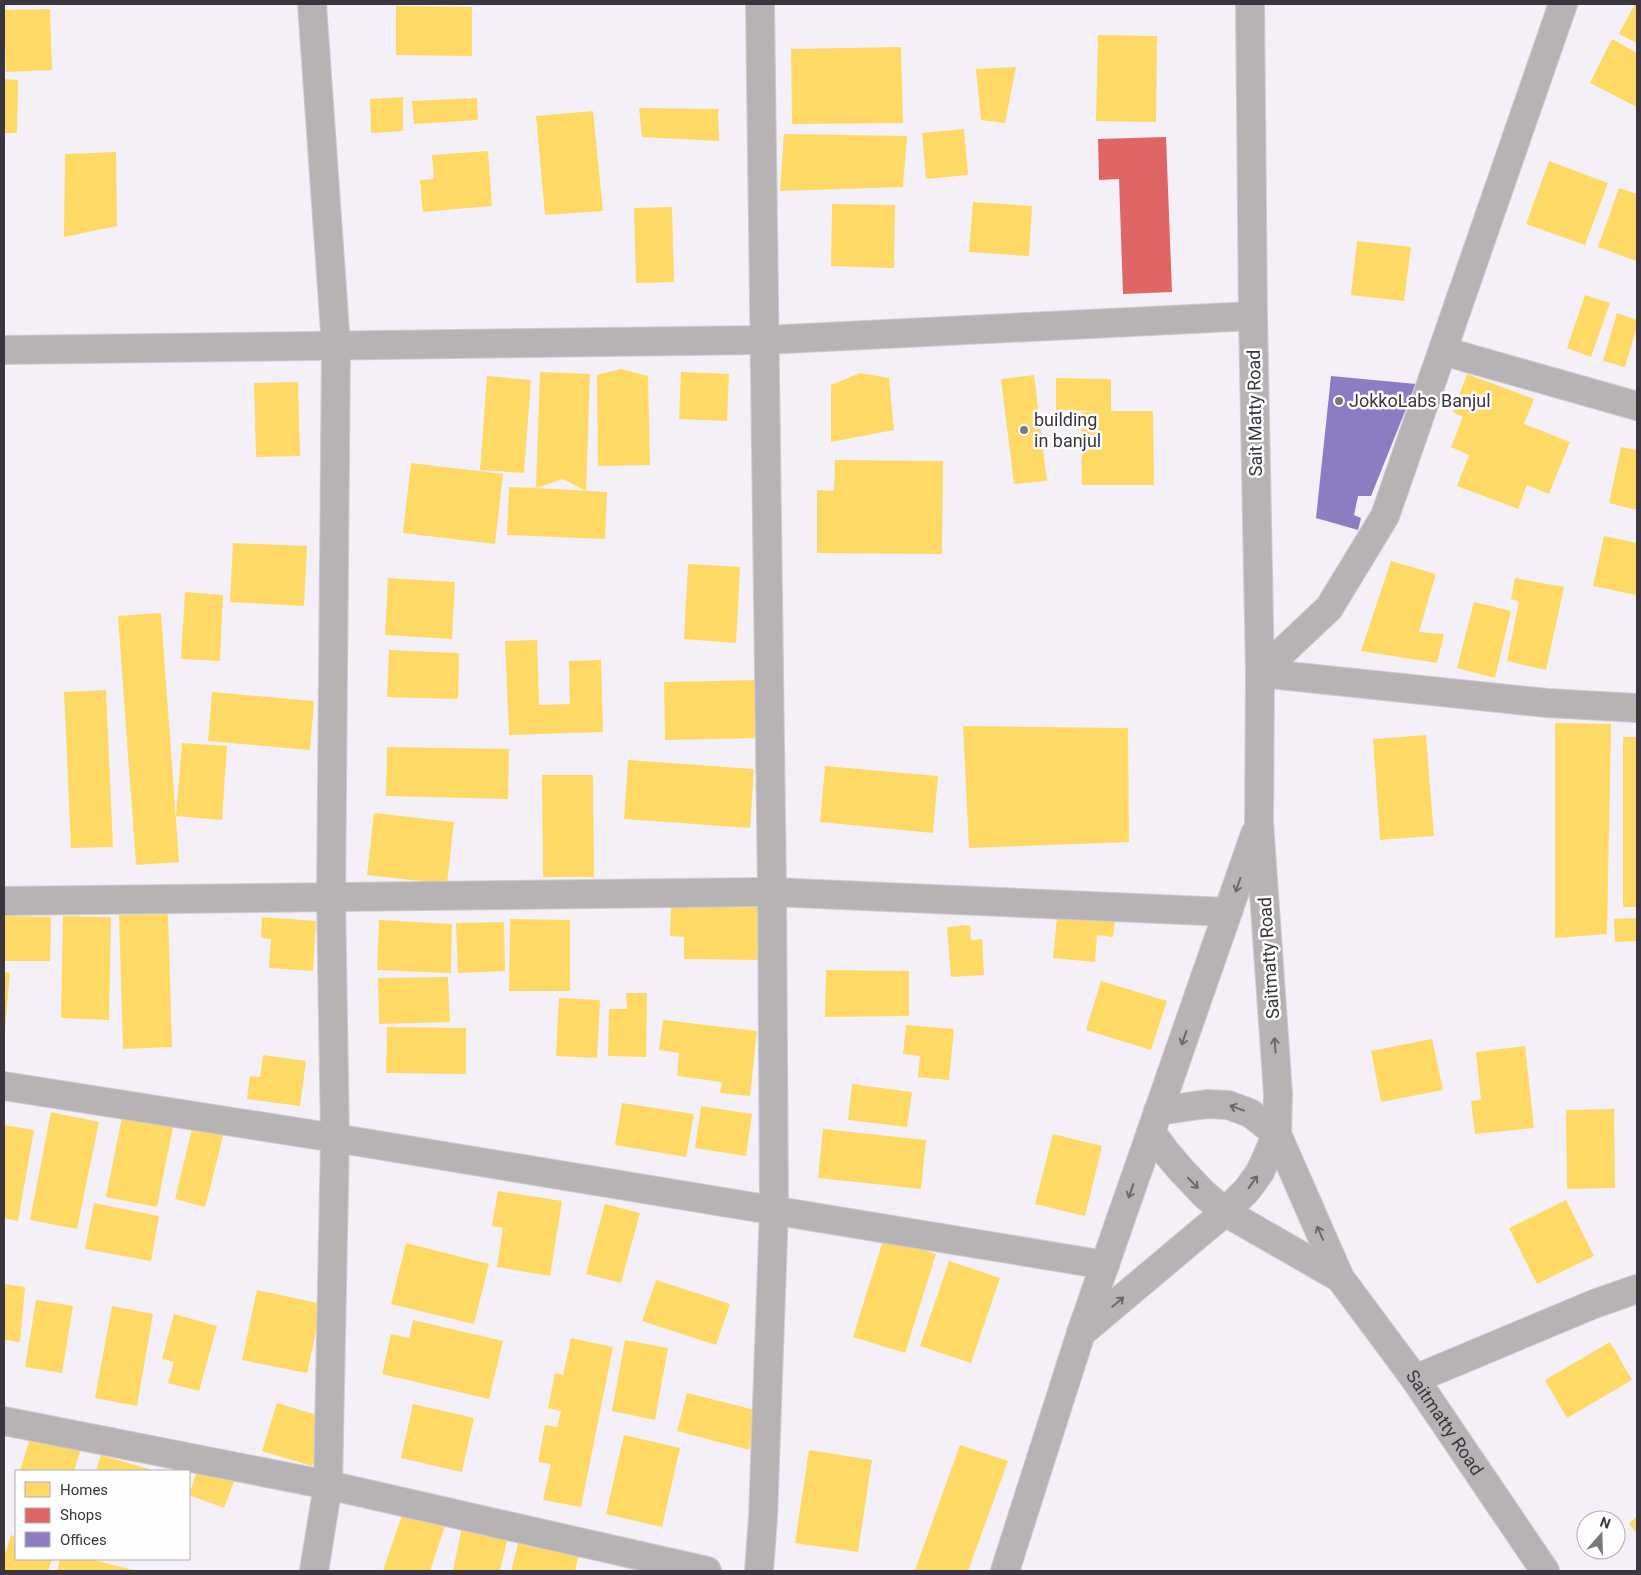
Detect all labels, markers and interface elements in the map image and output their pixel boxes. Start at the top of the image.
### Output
street label: Sait Matty Road [1243,349,1266,477]
place label: JokkoLabs Banjul [1349,390,1491,411]
marker: JokkoLabs Banjul [1333,395,1345,407]
place label: building in banjul [1034,409,1101,451]
marker: building in banjul [1018,424,1030,436]
one-way arrow [1233,876,1242,892]
street label: Saitmatty Road [1254,896,1283,1020]
one-way arrow [1179,1030,1188,1045]
one-way arrow [1270,1037,1280,1053]
one-way arrow [1229,1103,1245,1112]
one-way arrow [1247,1176,1258,1189]
one-way arrow [1187,1177,1199,1189]
one-way arrow [1125,1183,1135,1199]
one-way arrow [1315,1226,1325,1241]
one-way arrow [1111,1296,1124,1307]
street label: Saitmatty Road [1402,1366,1488,1479]
legend [15,1470,190,1560]
text: Homes [60,1481,108,1499]
text: Shops [60,1506,102,1524]
north arrow [1576,1510,1626,1560]
text: N [1598,1514,1613,1532]
text: Offices [60,1531,107,1549]

